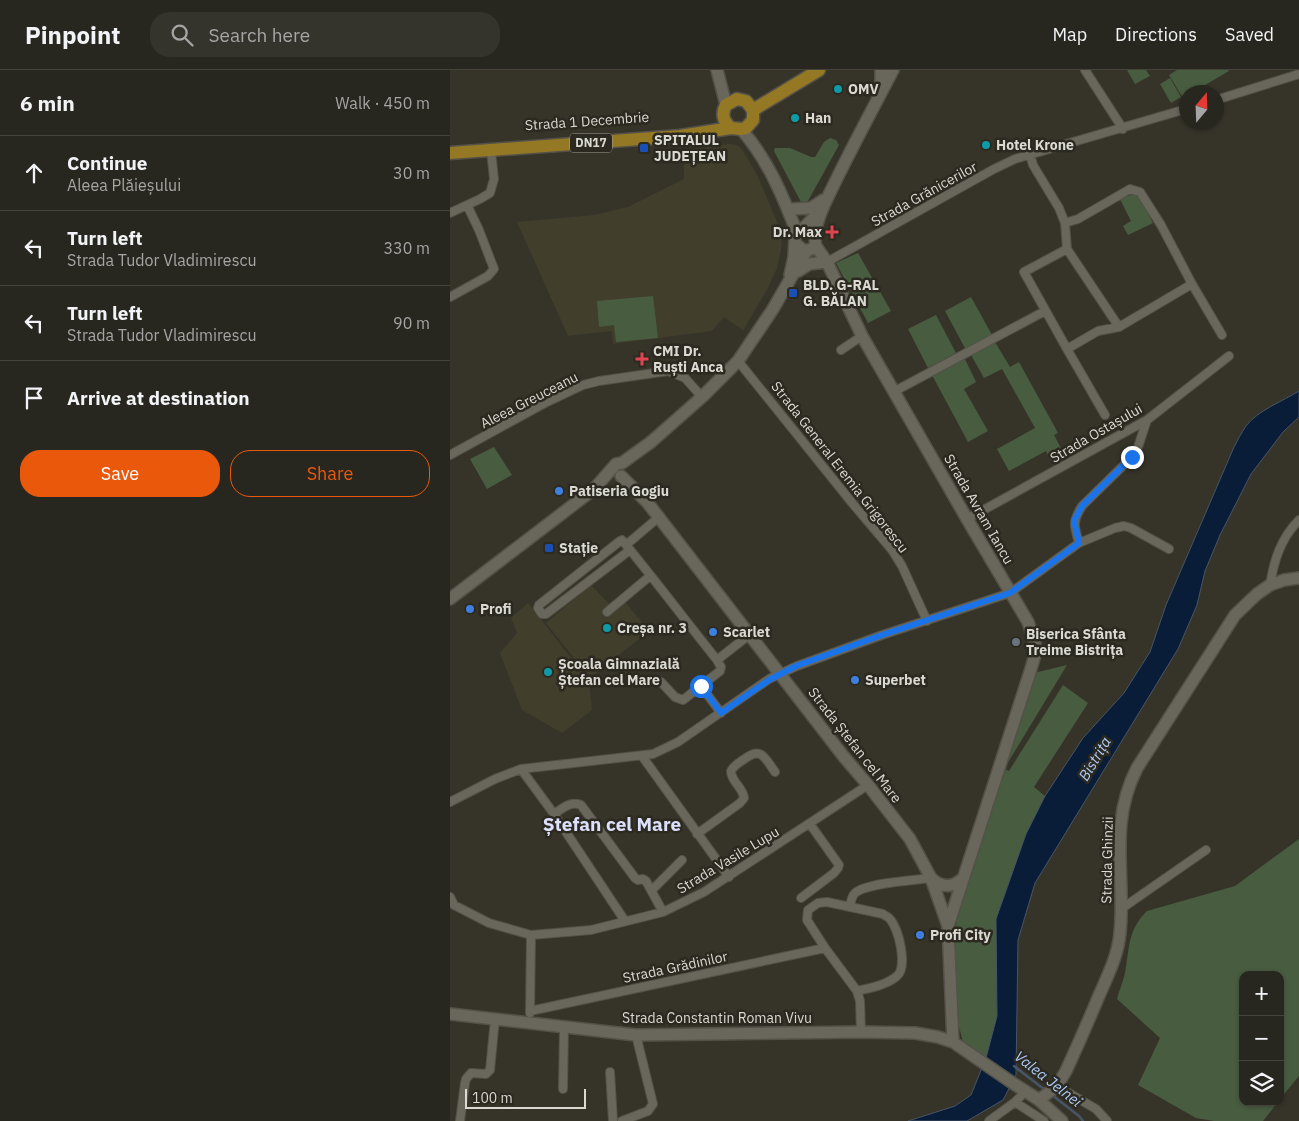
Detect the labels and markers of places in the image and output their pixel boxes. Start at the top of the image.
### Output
place label: OMV [848,80,879,98]
marker: OMV [832,83,844,95]
place label: Han [805,109,831,127]
marker: Han [789,112,801,124]
place label: SPITALUL JUDEȚEAN [654,131,726,165]
place label: Hotel Krone [996,136,1074,154]
marker: Hotel Krone [980,139,992,151]
marker: SPITALUL JUDEȚEAN [638,142,650,154]
place label: Dr. Max [773,223,822,241]
marker: Dr. Max [826,226,838,238]
place label: BLD. G-RAL G. BĂLAN [803,276,879,310]
marker: BLD. G-RAL G. BĂLAN [787,287,799,299]
place label: CMI Dr. Ruști Anca [653,342,724,376]
marker: CMI Dr. Ruști Anca [635,352,649,366]
place label: Patiseria Gogiu [569,482,669,500]
marker: Patiseria Gogiu [553,485,565,497]
place label: Stație [559,539,598,557]
marker: Stație [543,542,555,554]
place label: Profi [480,600,512,618]
marker: Profi [464,603,476,615]
place label: Creșa nr. 3 [617,619,687,637]
marker: Creșa nr. 3 [601,622,613,634]
place label: Scarlet [723,623,770,641]
place label: Biserica Sfânta Treime Bistrița [1026,625,1126,659]
marker: Scarlet [707,626,719,638]
marker: Biserica Sfânta Treime Bistrița [1010,636,1022,648]
place label: Școala Gimnazială Ștefan cel Mare [558,655,680,689]
marker: Școala Gimnazială Ștefan cel Mare [542,666,554,678]
place label: Superbet [865,671,926,689]
marker: Superbet [849,674,861,686]
place label: Profi City [930,926,991,944]
marker: Profi City [914,929,926,941]

